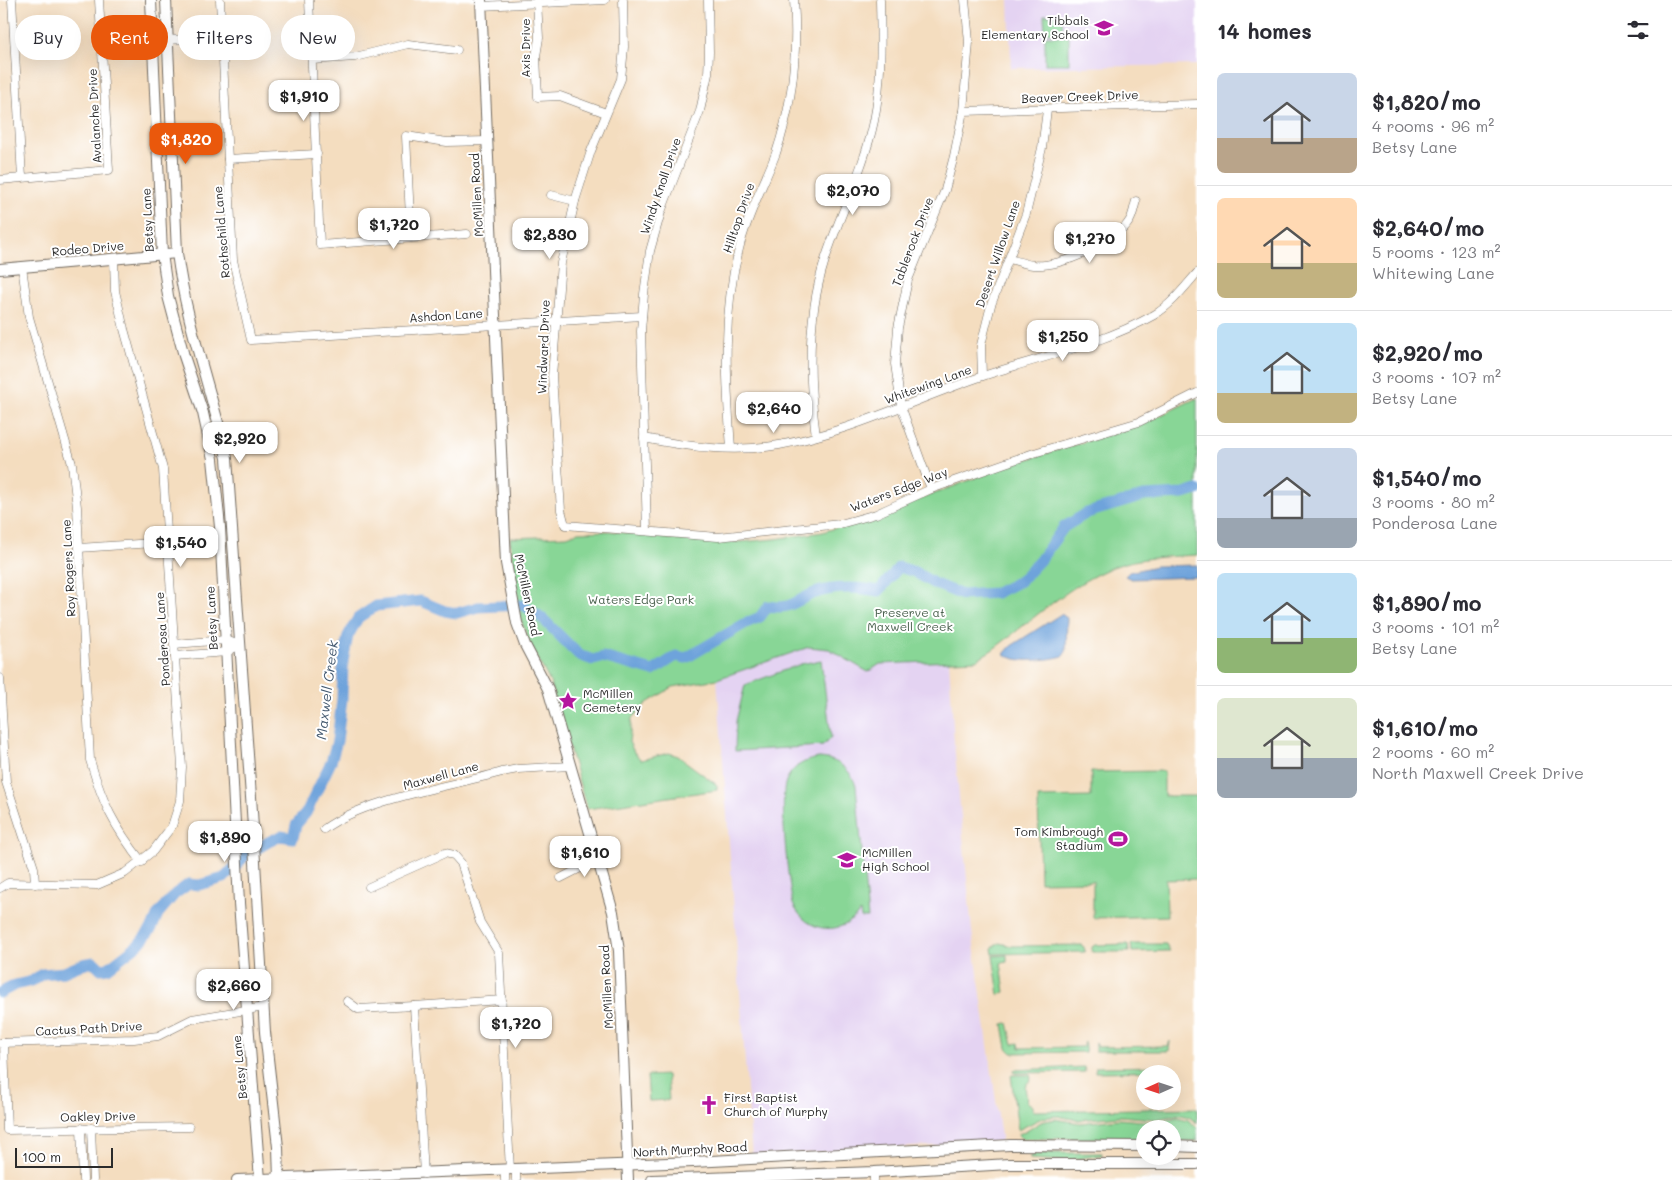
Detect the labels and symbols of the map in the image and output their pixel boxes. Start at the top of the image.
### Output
place label: Tibbals Elementary School [981,12,1089,42]
school or university icon: Tibbals Elementary School [1093,17,1115,39]
street label: Axis Drive [517,18,533,78]
street label: Avalanche Drive [84,68,104,164]
pin: $1,910 [263,80,345,122]
street label: Beaver Creek Drive [1021,86,1139,106]
pin: $1,820 [145,122,227,165]
street label: Windy Knoll Drive [636,135,684,236]
street label: McMillen Road [466,152,486,237]
pin: $2,070 [812,174,894,216]
street label: Hilltop Drive [719,180,758,255]
street label: Rothschild Lane [209,185,233,279]
street label: Betsy Lane [137,188,157,252]
street label: Tablerock Drive [888,195,936,289]
street label: Desert Willow Lane [971,198,1023,309]
pin: $1,720 [353,208,435,250]
pin: $2,830 [509,218,591,260]
pin: $1,270 [1049,222,1131,264]
street label: Rodeo Drive [51,237,125,259]
street label: Windward Drive [533,299,553,394]
street label: Ashdon Lane [408,304,483,326]
pin: $1,250 [1022,320,1104,362]
street label: Whitewing Lane [882,361,974,407]
pin: $2,640 [733,392,815,434]
pin: $2,920 [199,422,281,464]
street label: Waters Edge Way [848,463,950,515]
street label: Roy Rogers Lane [57,519,79,617]
pin: $1,540 [140,526,222,568]
street label: McMillen Road [511,552,545,638]
street label: Betsy Lane [201,586,221,650]
street label: Ponderosa Lane [151,591,173,687]
park label: Waters Edge Park [588,591,694,607]
park label: Preserve at Maxwell Creek [867,604,953,634]
water label: Maxwell Creek [311,639,342,741]
place label: McMillen Cemetery [583,685,641,715]
place icon: McMillen Cemetery [557,690,579,712]
street label: Maxwell Lane [401,757,480,793]
pin: $1,890 [184,820,266,863]
place label: Tom Kimbrough Stadium [1014,823,1103,853]
sports icon: Tom Kimbrough Stadium [1107,828,1129,850]
pin: $1,610 [544,836,626,878]
place label: McMillen High School [862,844,930,874]
school or university icon: McMillen High School [836,849,858,871]
street label: McMillen Road [596,944,616,1029]
pin: $2,660 [193,968,275,1011]
pin: $1,720 [475,1006,557,1049]
street label: Cactus Path Drive [35,1017,143,1039]
street label: Betsy Lane [228,1034,250,1100]
north arrow [1136,1065,1181,1110]
place label: First Baptist Church of Murphy [724,1089,828,1119]
church icon: First Baptist Church of Murphy [698,1094,720,1116]
street label: Oakley Drive [60,1107,136,1125]
street label: North Murphy Road [632,1138,748,1160]
scale bar [15,1145,112,1168]

